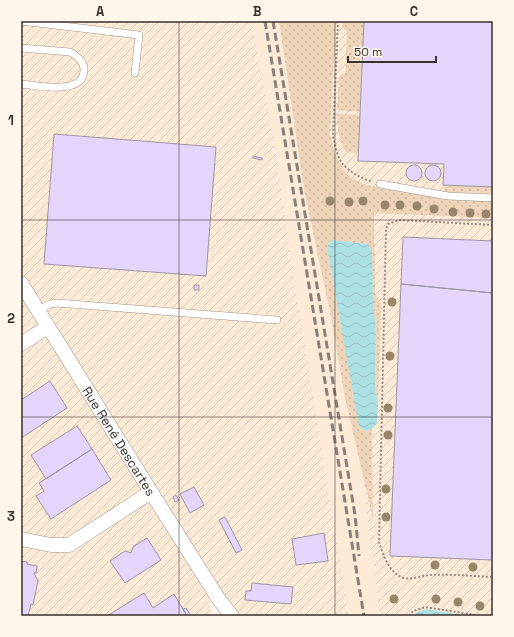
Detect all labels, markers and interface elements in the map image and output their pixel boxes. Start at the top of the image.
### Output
text: A [96,3,105,20]
text: B [253,3,262,20]
text: C [410,3,418,20]
scale bar [348,38,436,64]
text: 50 m [354,44,382,60]
text: 1 [8,112,14,129]
text: 2 [7,310,15,327]
street label: Rue René Descartes [78,383,159,499]
text: 3 [7,508,15,525]

